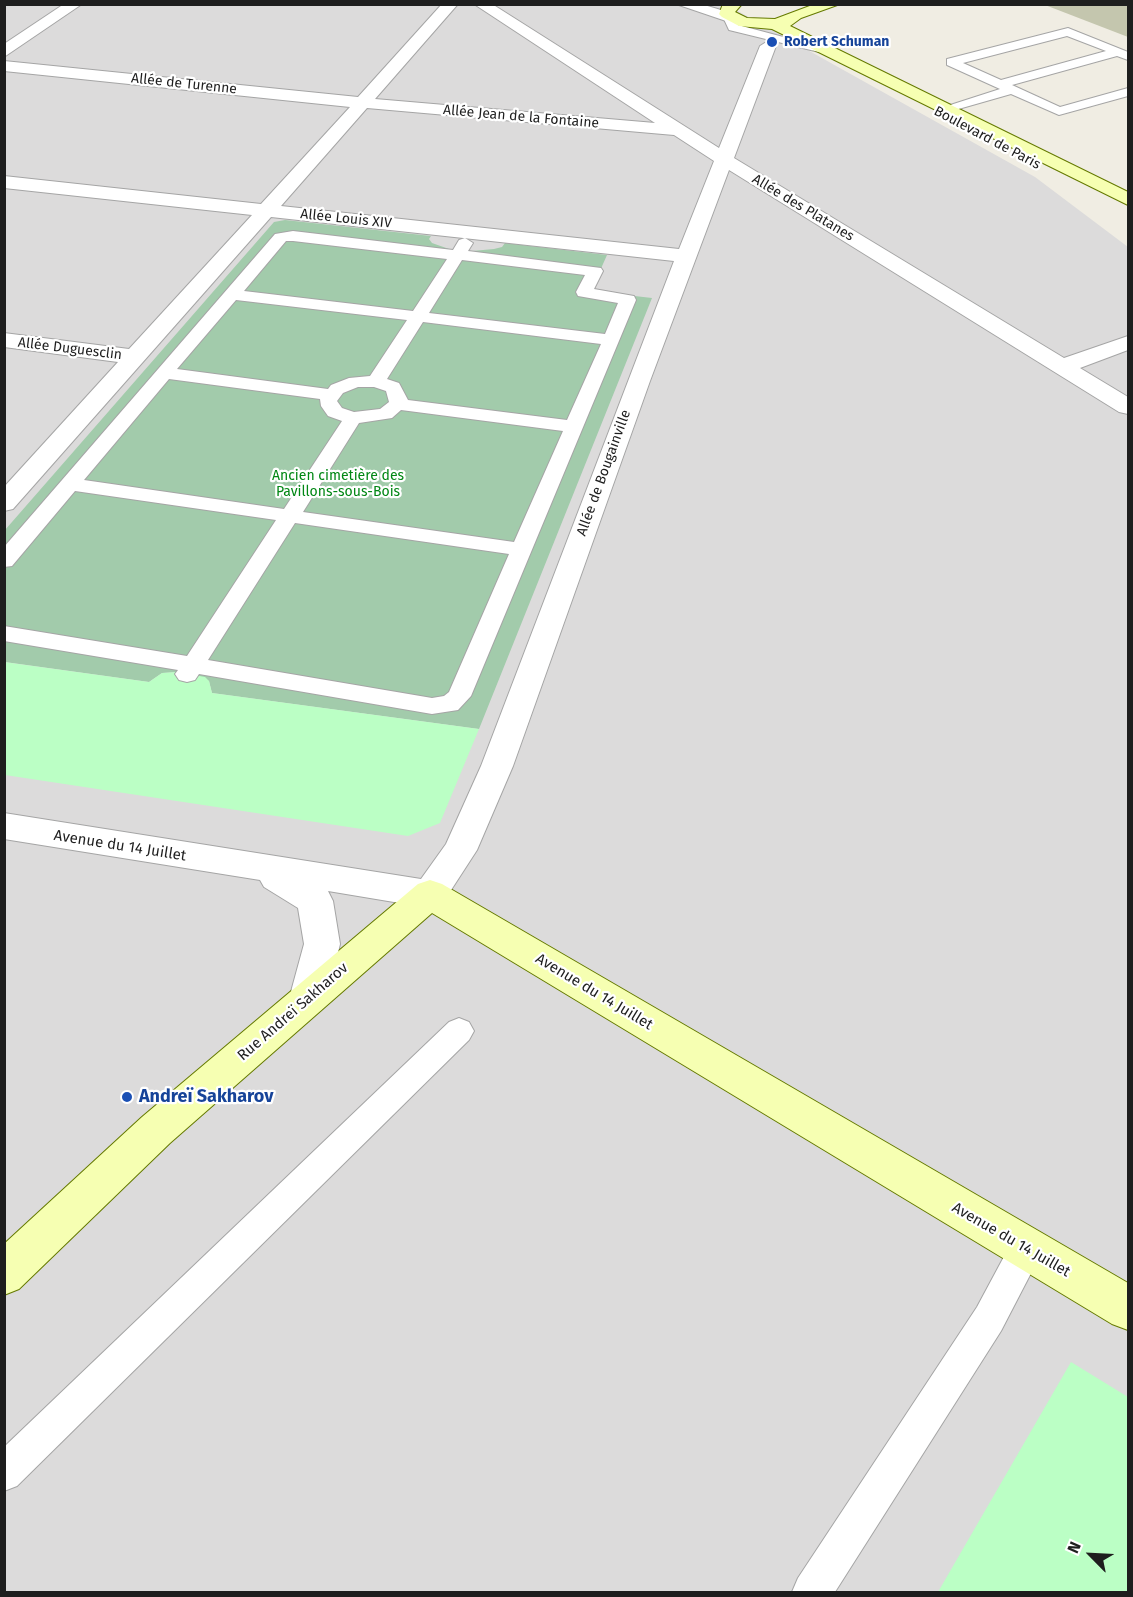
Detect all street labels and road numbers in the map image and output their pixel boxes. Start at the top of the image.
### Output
street label: Allée de Turenne [130,70,238,98]
street label: Allée Jean de la Fontaine [442,102,600,132]
street label: Boulevard de Paris [931,103,1043,173]
street label: Allée des Platanes [749,171,857,245]
street label: Allée Louis XIV [300,206,392,232]
street label: Allée Duguesclin [17,334,123,364]
street label: Allée de Bougainville [573,408,635,538]
street label: Avenue du 14 Juillet [53,827,187,865]
street label: Avenue du 14 Juillet [532,950,656,1034]
street label: Rue Andreï Sakharov [234,959,352,1065]
street label: Avenue du 14 Juillet [949,1199,1073,1281]

